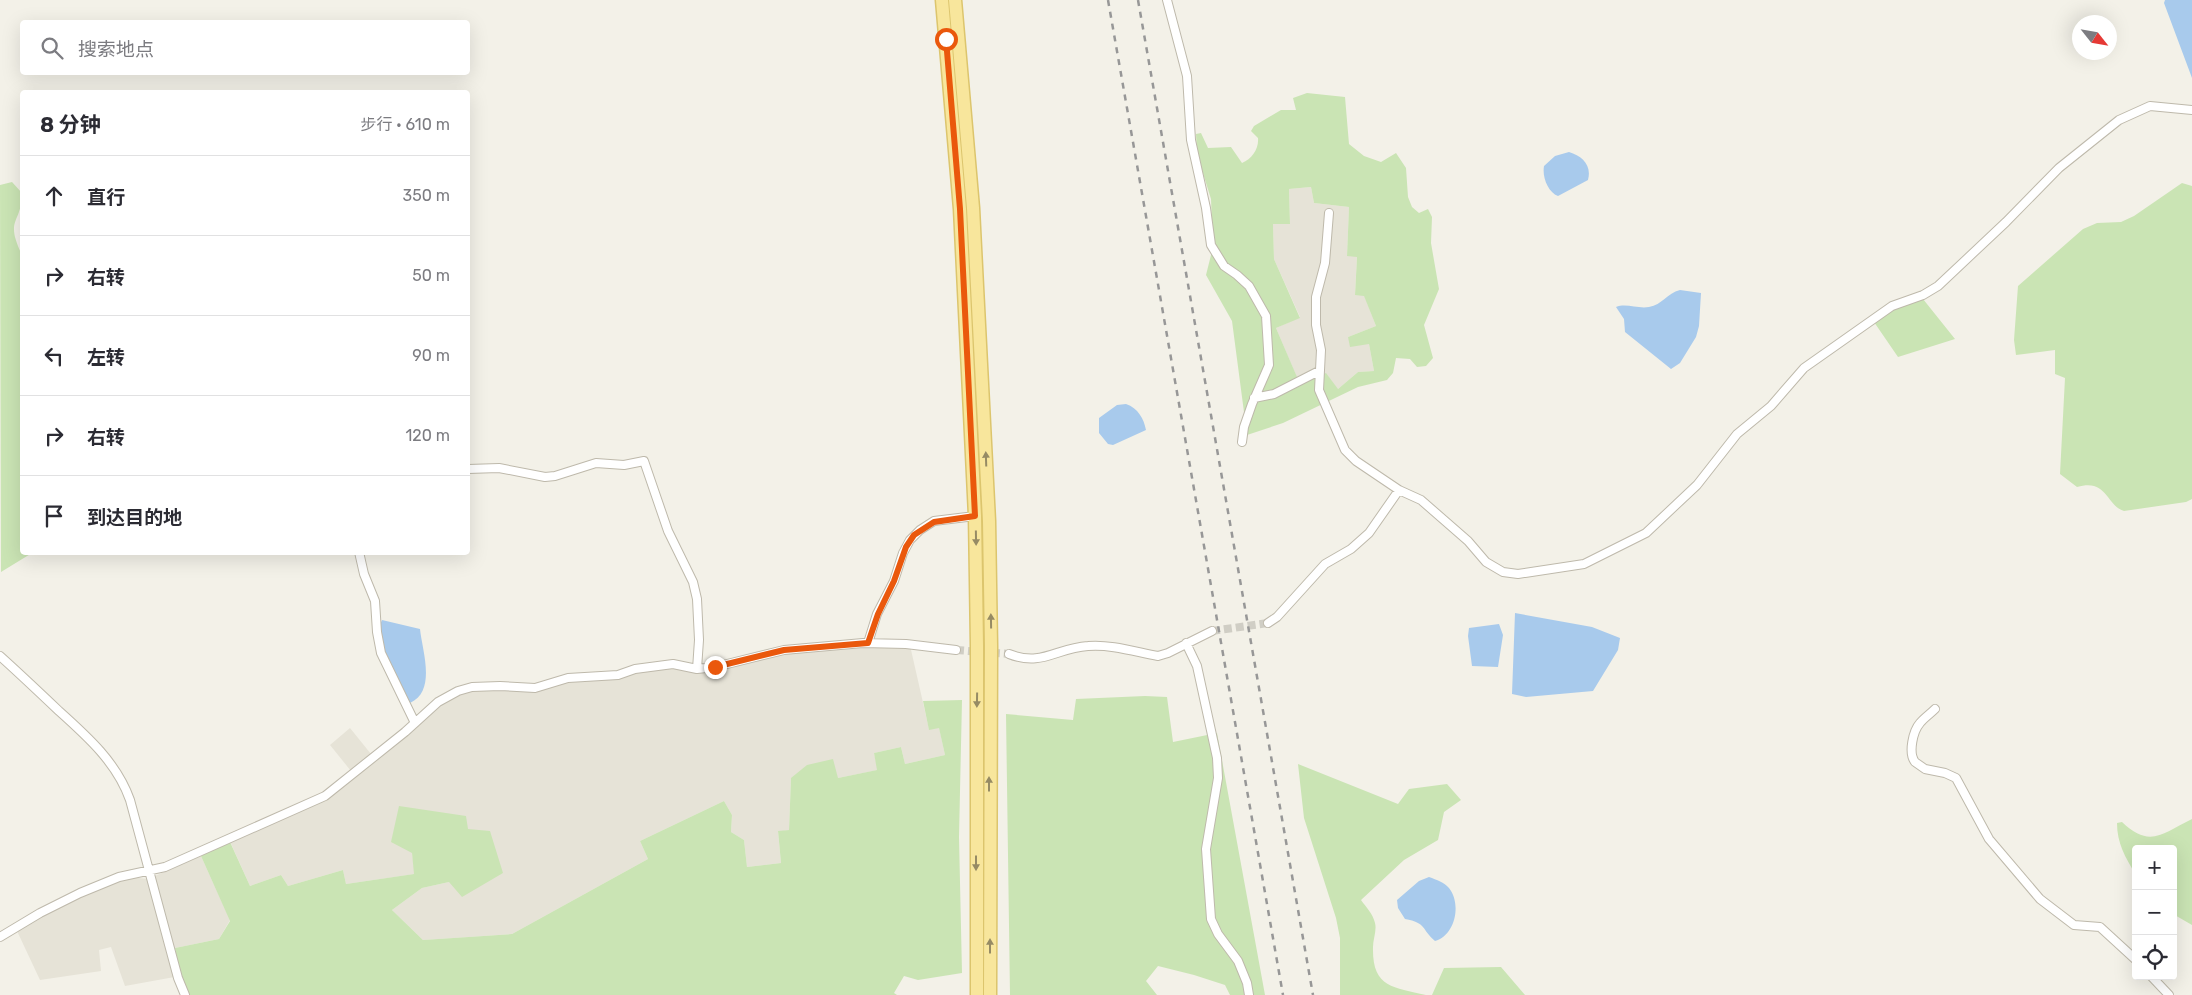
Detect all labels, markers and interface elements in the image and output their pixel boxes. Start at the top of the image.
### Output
north arrow [2072,15,2117,60]
search box [20,20,470,75]
route start [935,28,958,51]
icon: search [38,34,66,62]
text: 搜索地点 [78,38,154,61]
text: 8 分钟 [40,112,101,137]
text: 步行 · 610 m [360,115,450,134]
icon: ahead [40,182,68,210]
text: 直行 [87,186,125,209]
text: 350 m [403,186,450,205]
icon: right [40,262,68,290]
text: 右转 [87,266,125,289]
text: 50 m [412,266,450,285]
icon: left [40,342,68,370]
text: 左转 [87,346,125,369]
text: 90 m [412,346,450,365]
icon: right [40,422,68,450]
text: 右转 [87,426,125,449]
text: 120 m [405,426,450,445]
one-way arrow [982,451,990,467]
icon: arrive [40,502,68,530]
text: 到达目的地 [87,506,182,529]
one-way arrow [972,530,980,546]
one-way arrow [986,613,994,629]
route end [704,656,727,679]
one-way arrow [973,692,981,708]
one-way arrow [985,776,993,792]
map controls [2132,845,2177,980]
button: + [2132,845,2177,890]
one-way arrow [972,855,980,871]
button: − [2132,890,2177,935]
button: locate [2132,935,2177,980]
one-way arrow [986,938,994,954]

